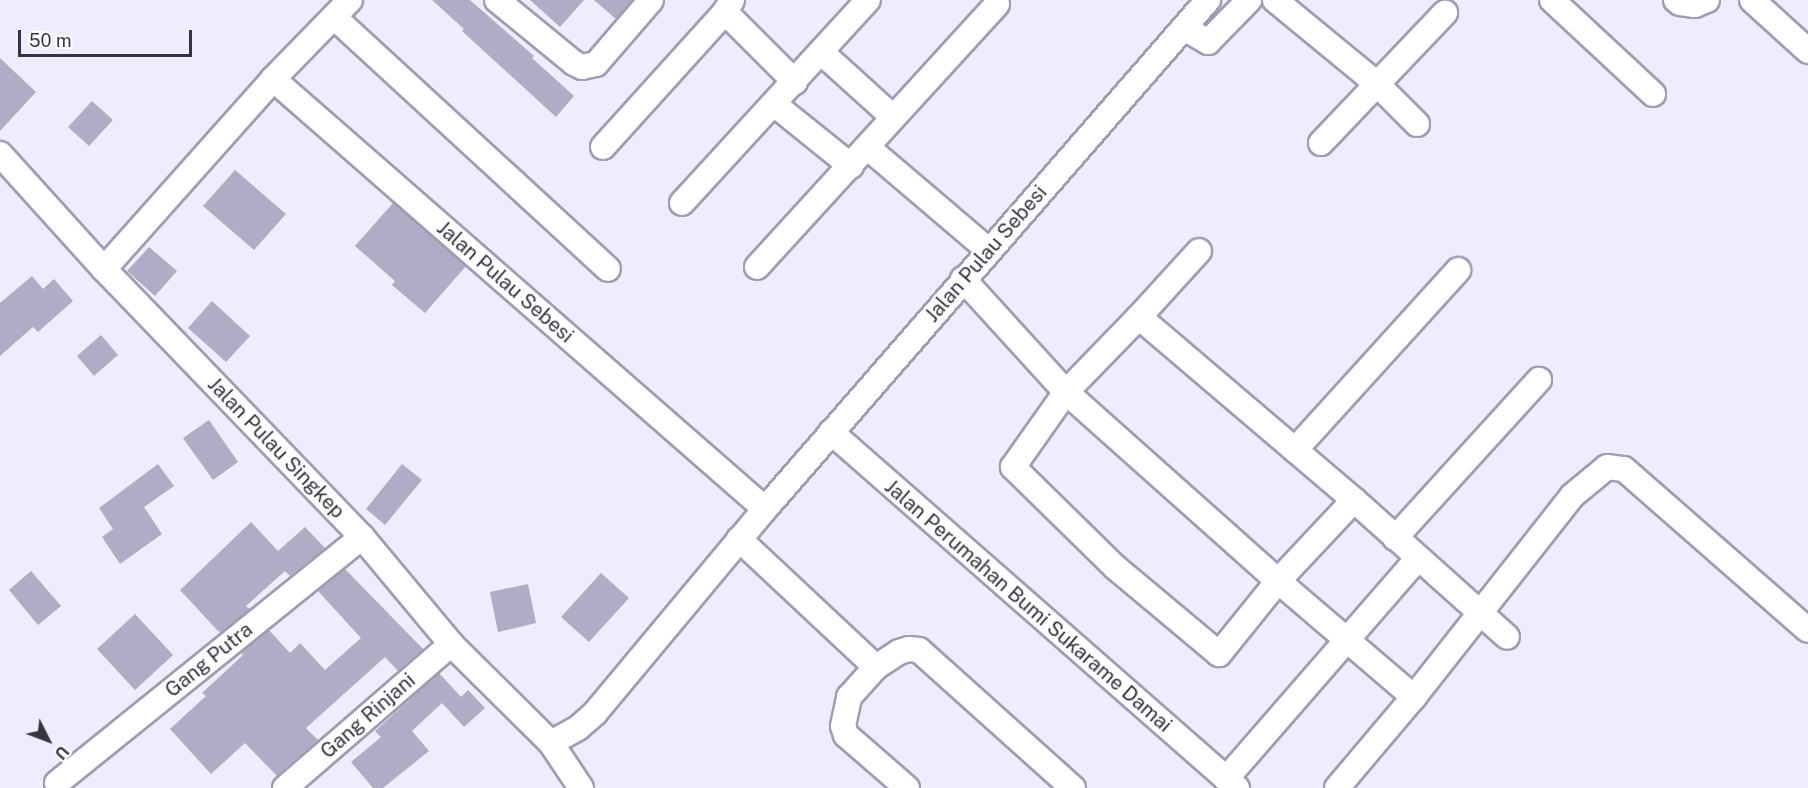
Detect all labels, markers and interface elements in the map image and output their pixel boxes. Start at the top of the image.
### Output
scale bar [21,18,195,56]
text: 50 m [29,30,72,51]
street label: Jalan Pulau Sebesi [920,181,1052,327]
street label: Jalan Pulau Sebesi [432,216,578,348]
street label: Jalan Pulau Singkep [203,373,349,523]
street label: Jalan Perumahan Bumi Sukarame Damai [880,475,1176,737]
street label: Gang Putra [161,618,257,702]
street label: Gang Rinjani [316,668,420,764]
north arrow [18,710,78,770]
text: U [51,742,73,763]

